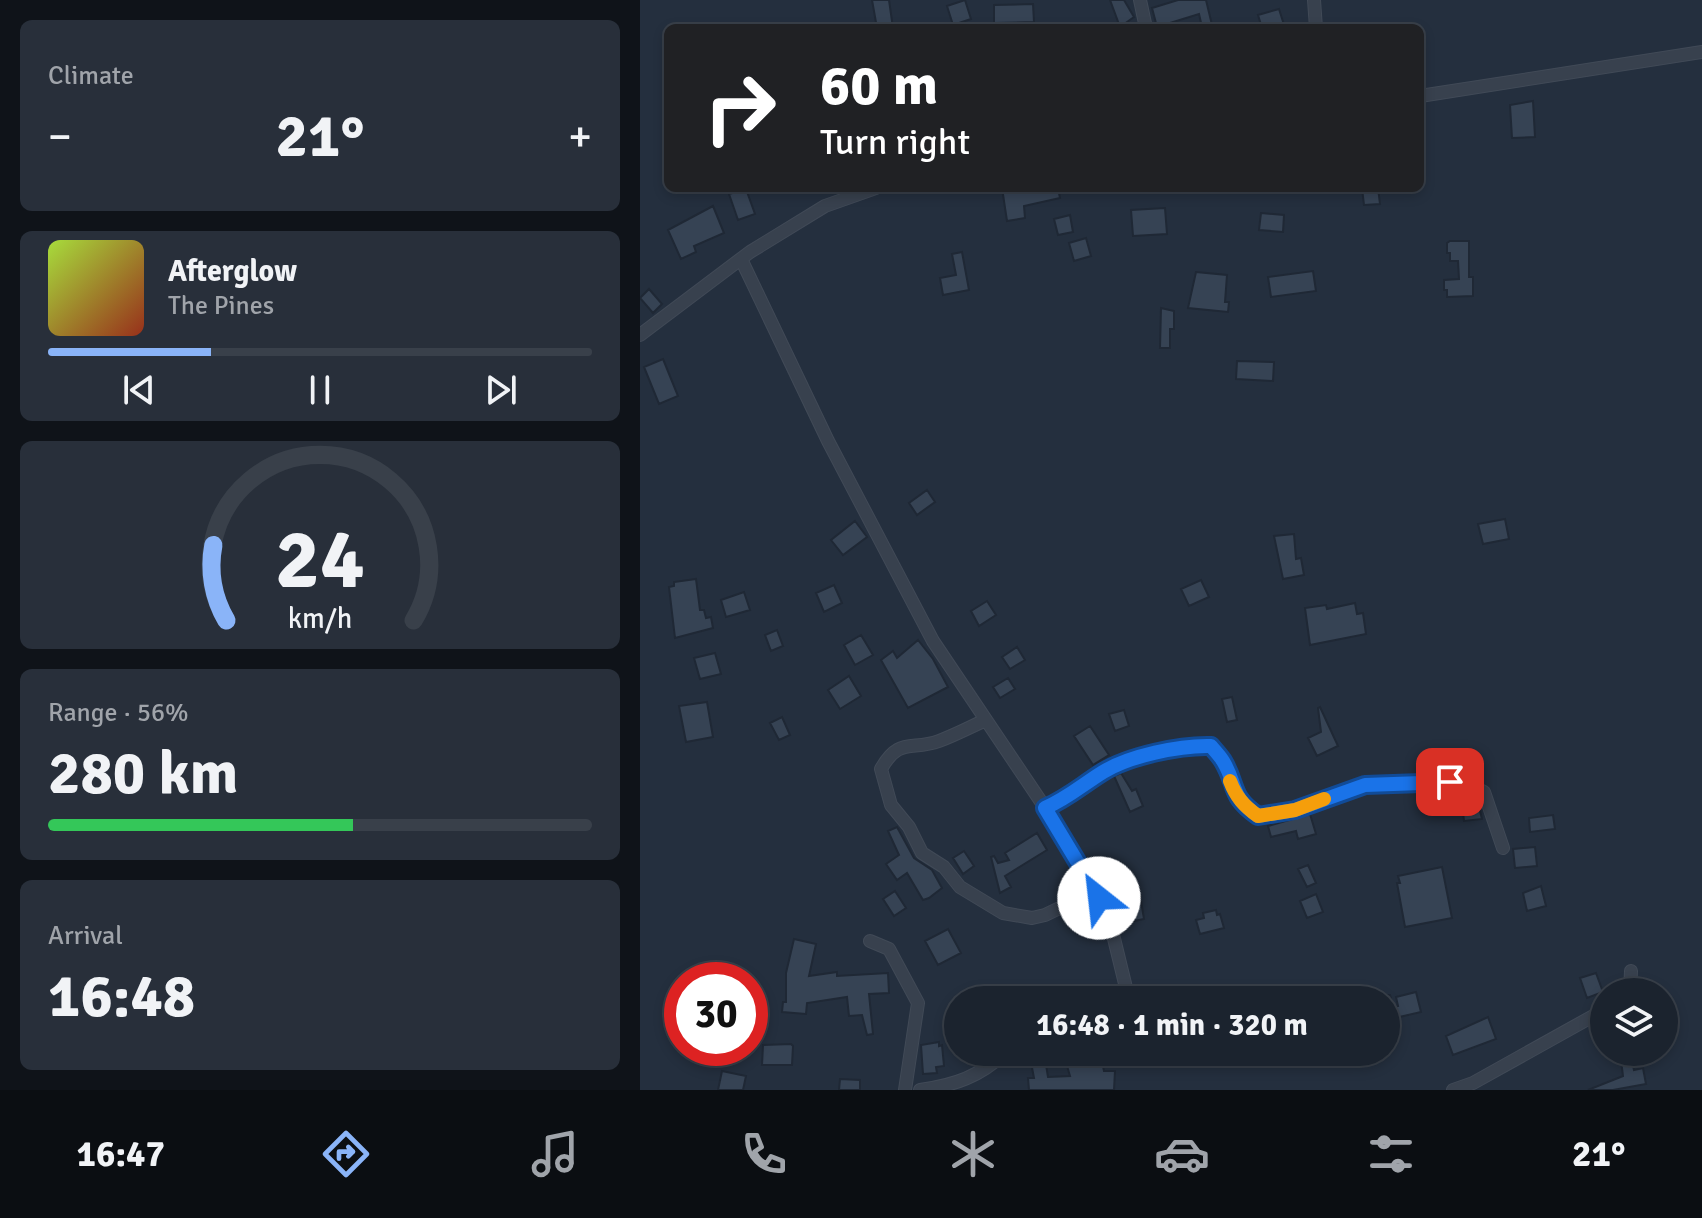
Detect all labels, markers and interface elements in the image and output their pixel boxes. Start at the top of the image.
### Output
text: 60 m [820,51,938,120]
icon: right [688,56,792,160]
text: Climate [48,60,134,92]
text: 21° [276,100,364,174]
text: − [48,110,72,164]
text: + [568,110,592,164]
text: Turn right [820,120,970,165]
text: Afterglow [168,253,297,290]
text: The Pines [168,290,274,322]
icon: previous [117,368,161,412]
icon: pause [298,368,342,412]
icon: next [479,368,523,412]
text: 24 [275,509,365,611]
text: km/h [288,601,352,636]
text: Range · 56% [48,697,189,729]
text: 280 km [48,737,238,811]
pin [1416,748,1484,816]
icon: arrive [1428,760,1472,804]
position arrow [1057,856,1141,940]
text: Arrival [48,920,123,952]
text: 16:48 [48,960,195,1034]
speed limit sign: 30 [664,962,768,1066]
map controls [1590,978,1678,1066]
button: layers [1590,978,1678,1066]
text: 16:48 · 1 min · 320 m [1036,1007,1308,1044]
icon: directions [318,1126,374,1182]
icon: music [527,1126,583,1182]
icon: phone [736,1126,792,1182]
icon: climate [945,1126,1001,1182]
icon: car [1154,1126,1210,1182]
icon: filters [1363,1126,1419,1182]
text: 16:47 [77,1132,165,1177]
text: 21° [1572,1132,1625,1177]

